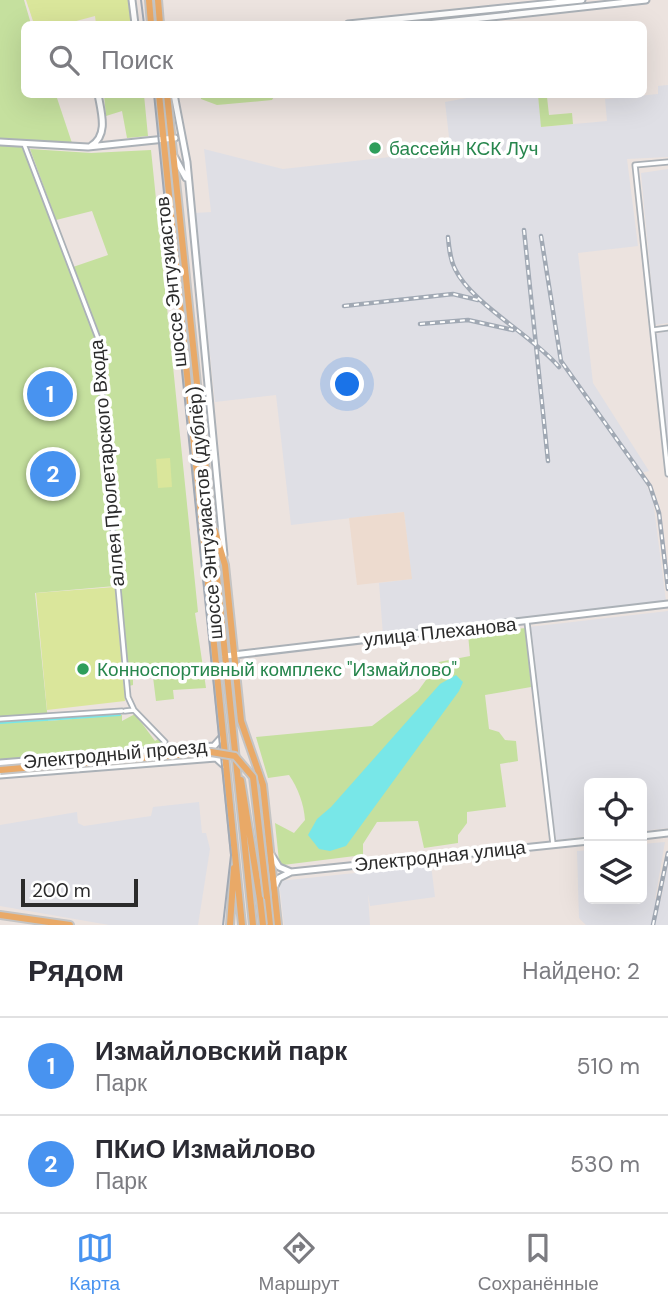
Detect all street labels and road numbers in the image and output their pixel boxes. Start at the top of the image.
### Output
street label: шоссе Энтузиастов [150,195,192,369]
street label: аллея Пролетарского Входа [84,338,130,588]
street label: шоссе Энтузиастов (дублёр) [181,385,229,641]
street label: улица Плеханова [362,611,518,652]
street label: Электродный проезд [22,734,208,774]
street label: Электродная улица [353,835,527,877]

